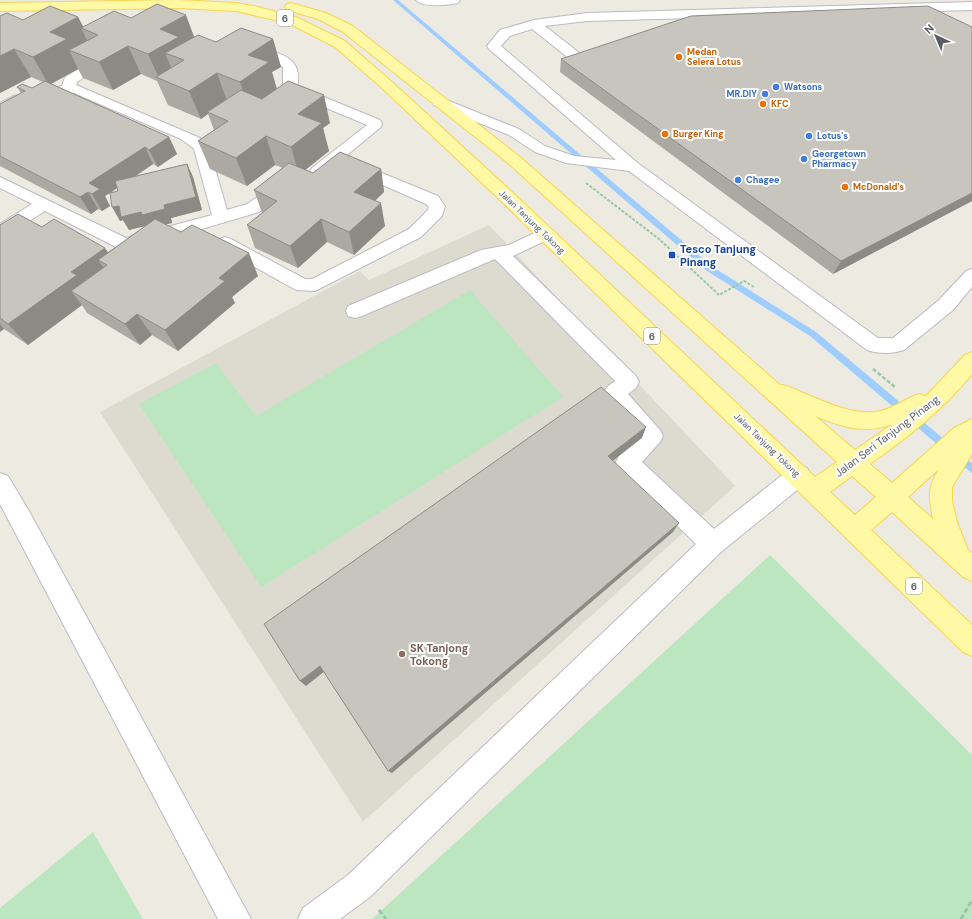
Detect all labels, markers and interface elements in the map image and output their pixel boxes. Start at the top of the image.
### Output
road number: 6 [277,10,293,26]
north arrow [916,16,956,56]
text: N [921,21,937,37]
place label: Medan Selera Lotus [687,46,741,68]
marker: Medan Selera Lotus [674,52,684,62]
place label: Watsons [784,81,823,93]
marker: Watsons [771,82,781,92]
place label: MR.DIY [727,88,757,100]
marker: MR.DIY [760,89,770,99]
place label: KFC [771,98,789,110]
marker: KFC [758,99,768,109]
place label: Burger King [673,128,724,140]
marker: Burger King [660,129,670,139]
place label: Lotus's [817,130,848,142]
marker: Lotus's [804,131,814,141]
place label: Georgetown Pharmacy [812,148,866,170]
marker: Georgetown Pharmacy [799,154,809,164]
place label: Chagee [746,174,780,186]
marker: Chagee [733,175,743,185]
place label: McDonald's [853,181,904,193]
marker: McDonald's [840,182,850,192]
street label: Jalan Tanjung Tokong [496,187,568,257]
place label: Tesco Tanjung Pinang [680,242,756,269]
marker: Tesco Tanjung Pinang [667,250,677,260]
road number: 6 [644,328,660,344]
street label: Jalan Seri Tanjung Pinang [832,392,942,480]
street label: Jalan Tanjung Tokong [731,410,803,480]
road number: 6 [906,578,922,594]
place label: SK Tanjong Tokong [410,641,469,668]
marker: SK Tanjong Tokong [397,649,407,659]

